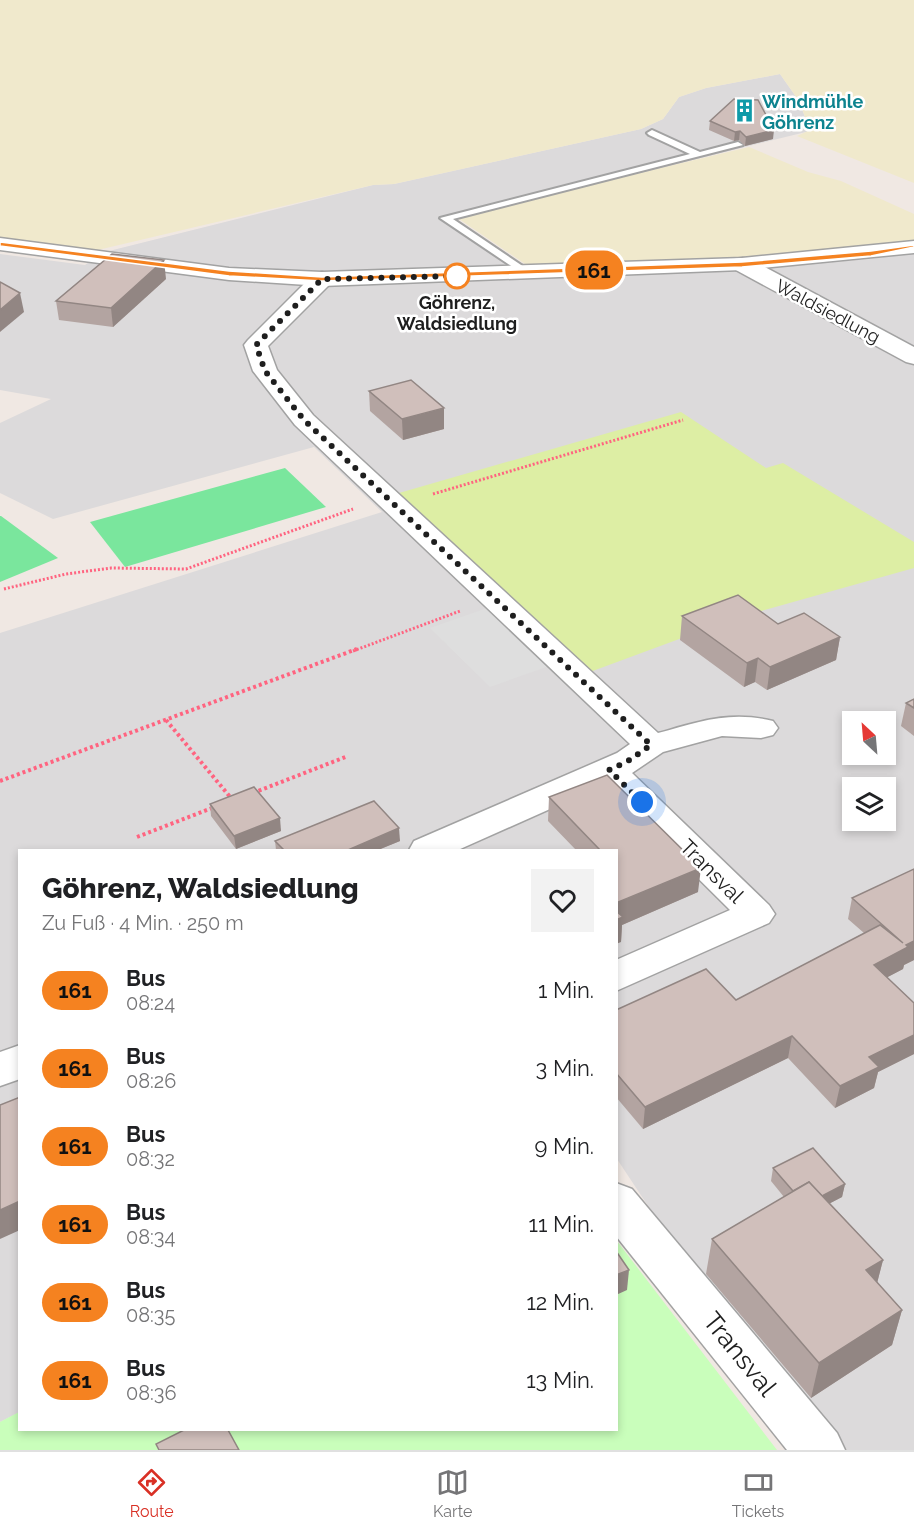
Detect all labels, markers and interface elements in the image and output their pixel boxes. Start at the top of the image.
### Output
place label: Windmühle Göhrenz [762,91,863,133]
building icon: Windmühle Göhrenz [731,98,757,124]
line badge: 161 [560,250,628,290]
text: 161 [577,258,611,283]
marker: Göhrenz, Waldsiedlung [444,263,470,289]
street label: Waldsiedlung [772,275,884,347]
place label: Göhrenz, Waldsiedlung [397,292,517,334]
north arrow [842,711,896,765]
map controls [842,711,896,831]
button: layers [842,777,896,831]
your location [627,787,657,817]
street label: Transval [675,834,749,908]
button: heart [531,869,594,932]
text: Göhrenz, Waldsiedlung [42,872,359,905]
text: Zu Fuß · 4 Min. · 250 m [42,911,244,935]
text: Bus [126,965,165,991]
text: 1 Min. [538,977,594,1003]
text: 161 [58,978,92,1003]
text: 08:24 [126,991,175,1015]
text: Bus [126,1043,165,1069]
text: 3 Min. [536,1055,594,1081]
text: 161 [58,1056,92,1081]
text: 08:26 [126,1069,176,1093]
text: Bus [126,1121,165,1147]
text: 9 Min. [534,1133,594,1159]
text: 161 [58,1134,92,1159]
text: 08:32 [126,1147,175,1171]
text: Bus [126,1199,165,1225]
text: 11 Min. [528,1211,594,1237]
text: 161 [58,1212,92,1237]
text: 08:34 [126,1225,175,1249]
text: Bus [126,1277,165,1303]
text: 12 Min. [526,1289,594,1315]
text: 161 [58,1290,92,1315]
text: 08:35 [126,1303,175,1327]
street label: Transval [697,1306,783,1403]
text: Bus [126,1355,165,1381]
text: 13 Min. [526,1367,594,1393]
text: 161 [58,1368,92,1393]
text: 08:36 [126,1381,177,1405]
tab: Route [130,1466,174,1521]
tab: Karte [433,1466,472,1521]
tab: Tickets [732,1466,784,1521]

